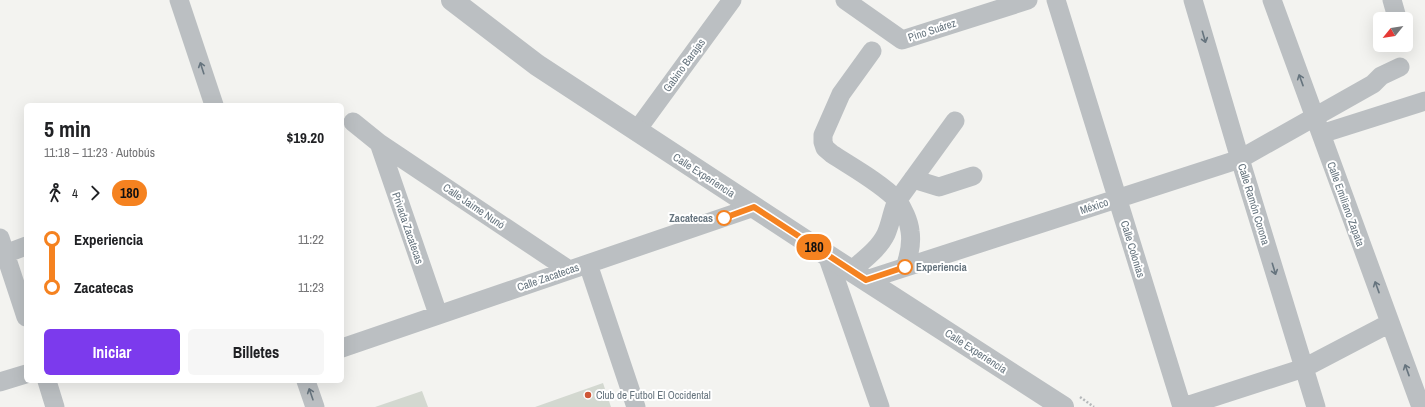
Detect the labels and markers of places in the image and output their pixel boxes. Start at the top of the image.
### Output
marker: Zacatecas [716,210,732,226]
place label: Zacatecas [669,211,713,225]
marker: Experiencia [897,259,913,275]
place label: Experiencia [916,260,967,274]
place label: Club de Futbol El Occidental [596,388,711,402]
marker: Club de Futbol El Occidental [583,390,593,400]

